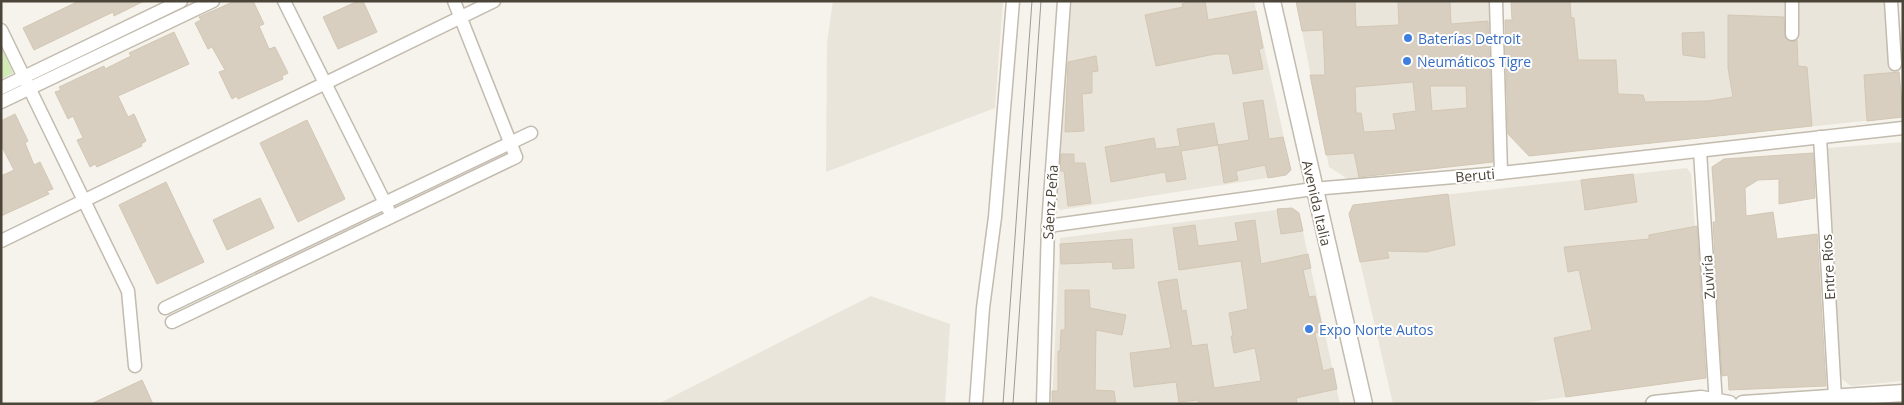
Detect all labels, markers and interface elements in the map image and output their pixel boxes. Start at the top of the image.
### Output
place label: Baterías Detroit [1418,29,1521,48]
marker: Baterías Detroit [1402,32,1414,44]
place label: Neumáticos Tigre [1417,52,1531,71]
marker: Neumáticos Tigre [1401,55,1413,67]
street label: Avenida Italia [1298,158,1336,248]
street label: Sáenz Peña [1038,164,1062,240]
street label: Beruti [1454,164,1496,186]
street label: Entre Ríos [1817,233,1839,300]
street label: Zuviría [1697,254,1719,300]
place label: Expo Norte Autos [1319,320,1434,339]
marker: Expo Norte Autos [1303,323,1315,335]

